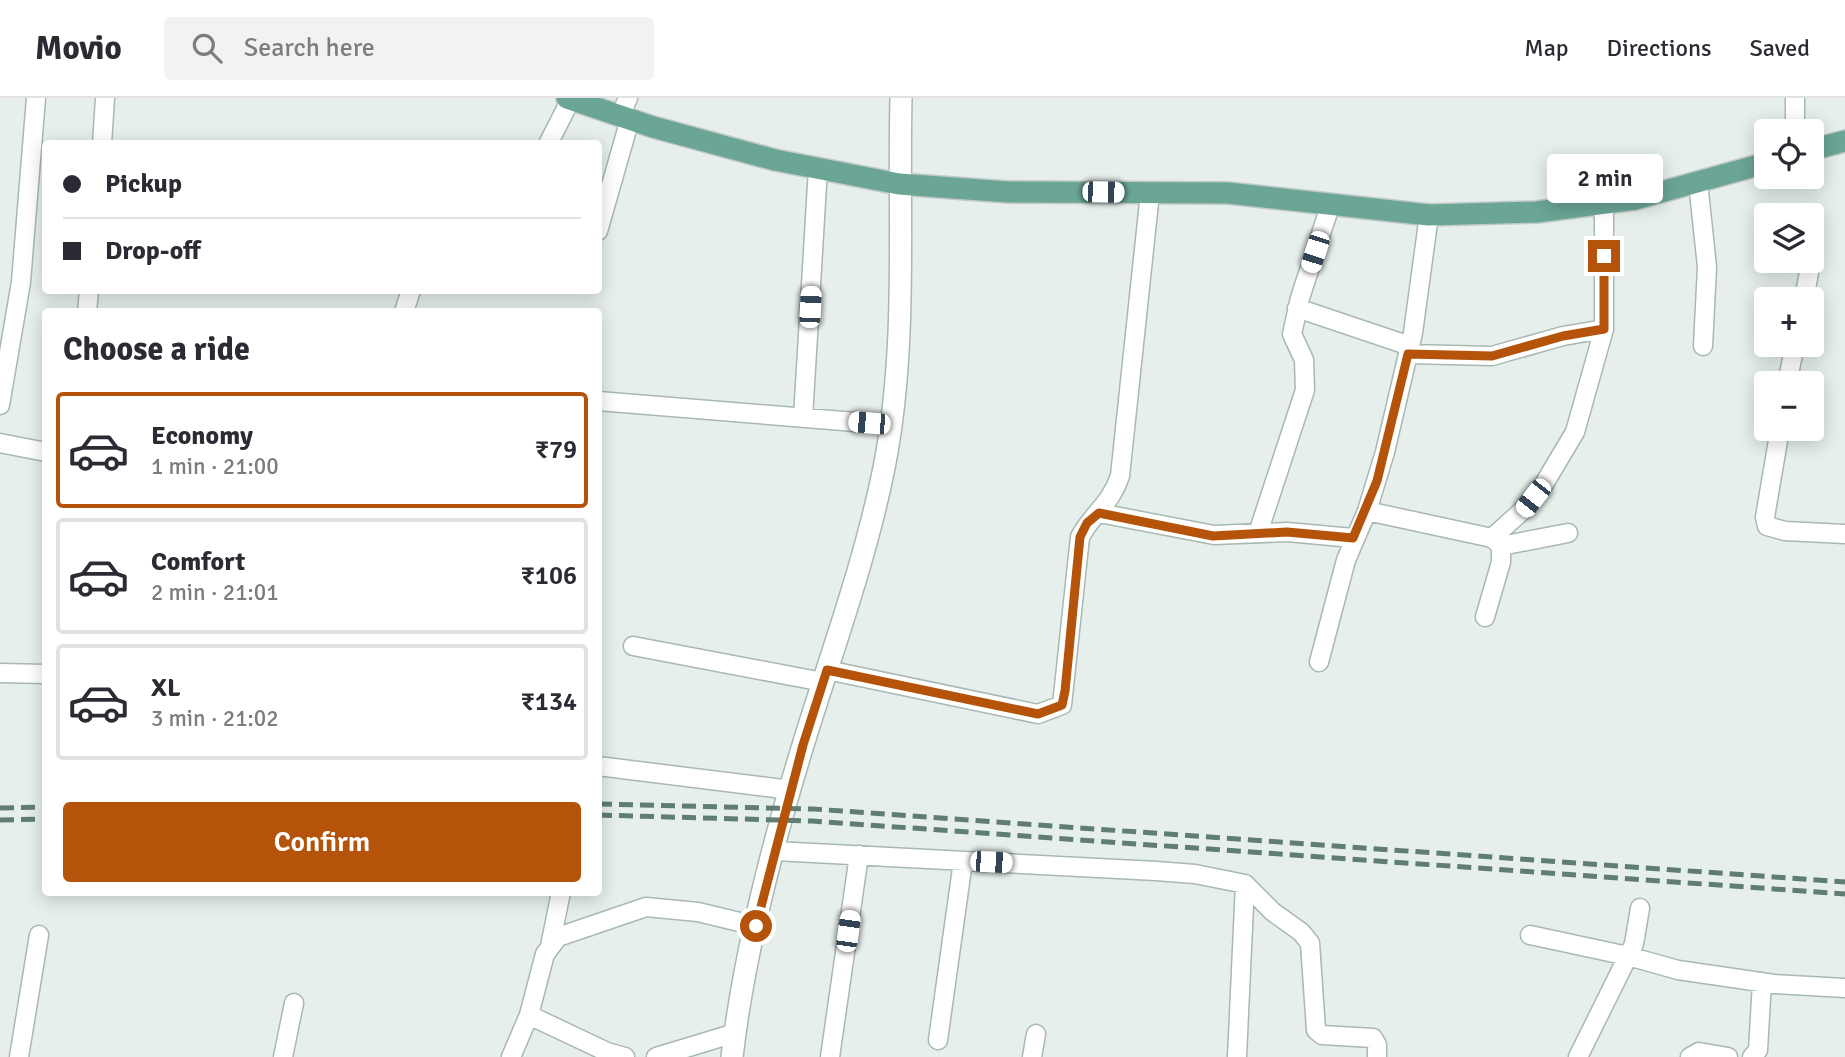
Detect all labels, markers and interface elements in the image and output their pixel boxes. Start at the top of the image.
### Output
search box [164,17,654,80]
text: Movio [35,28,122,69]
icon: search [188,29,226,67]
text: Search here [244,32,375,64]
text: Map [1524,33,1569,63]
text: Directions [1607,33,1712,63]
text: Saved [1750,33,1810,63]
map controls [1754,119,1824,441]
button: locate [1754,119,1824,189]
callout: 2 min [1546,155,1662,204]
text: 2 min [1577,164,1633,193]
text: Pickup [105,168,182,200]
car [1082,181,1125,203]
button: layers [1754,203,1824,273]
car [1299,229,1332,275]
text: Drop-off [105,235,201,267]
route end [1588,240,1620,272]
car [799,285,822,329]
button: + [1754,287,1824,357]
text: Choose a ride [63,330,250,369]
button: − [1754,371,1824,441]
car [848,411,891,435]
icon: car [67,419,130,482]
text: Economy [151,420,253,452]
text: ₹79 [535,434,577,466]
text: 1 min · 21:00 [151,452,279,481]
car [1512,475,1555,521]
icon: car [67,545,130,608]
text: Comfort [151,546,245,578]
text: ₹106 [521,560,577,592]
text: 2 min · 21:01 [151,578,279,607]
icon: car [67,671,130,734]
text: XL [151,672,181,704]
text: ₹134 [521,686,577,718]
text: 3 min · 21:02 [151,704,279,733]
button: Confirm [63,802,581,882]
car [970,850,1013,874]
car [835,909,862,953]
route start [740,910,772,942]

